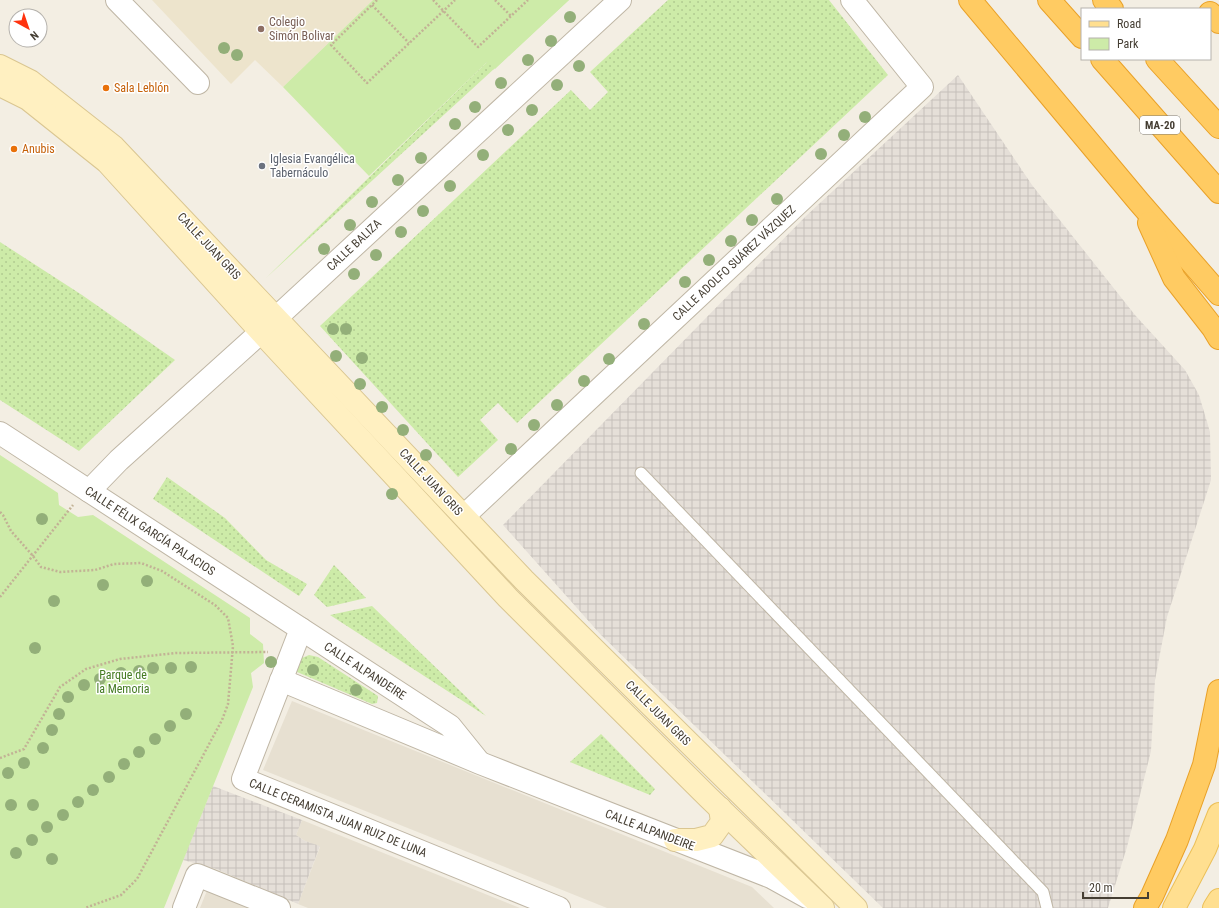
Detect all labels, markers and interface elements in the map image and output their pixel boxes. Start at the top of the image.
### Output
north arrow [8,8,48,48]
legend [1081,8,1211,60]
place label: Colegio Simón Bolivar [269,15,334,43]
text: Road [1117,17,1141,31]
marker: Colegio Simón Bolivar [256,24,266,34]
text: N [27,28,41,43]
text: Park [1117,37,1139,51]
place label: Sala Leblón [114,81,169,95]
marker: Sala Leblón [101,83,111,93]
road number: MA-20 [1140,116,1180,134]
place label: Anubis [22,142,55,156]
marker: Anubis [9,144,19,154]
place label: Iglesia Evangélica Tabernáculo [270,152,355,180]
marker: Iglesia Evangélica Tabernáculo [257,161,267,171]
street label: CALLE ADOLFO SUÁREZ VÁZQUEZ [669,202,798,324]
street label: CALLE JUAN GRIS [175,210,243,282]
street label: CALLE BALIZA [324,216,384,274]
street label: CALLE JUAN GRIS [397,446,465,518]
street label: CALLE FÉLIX GARCÍA PALACIOS [82,483,218,578]
street label: CALLE ALPANDEIRE [321,639,409,703]
park label: Parque de la Memoria [96,668,150,696]
street label: CALLE JUAN GRIS [623,678,693,748]
street label: CALLE CERAMISTA JUAN RUIZ DE LUNA [247,776,429,860]
street label: CALLE ALPANDEIRE [603,806,697,854]
scale bar [1083,874,1148,900]
text: 20 m [1089,881,1113,895]

